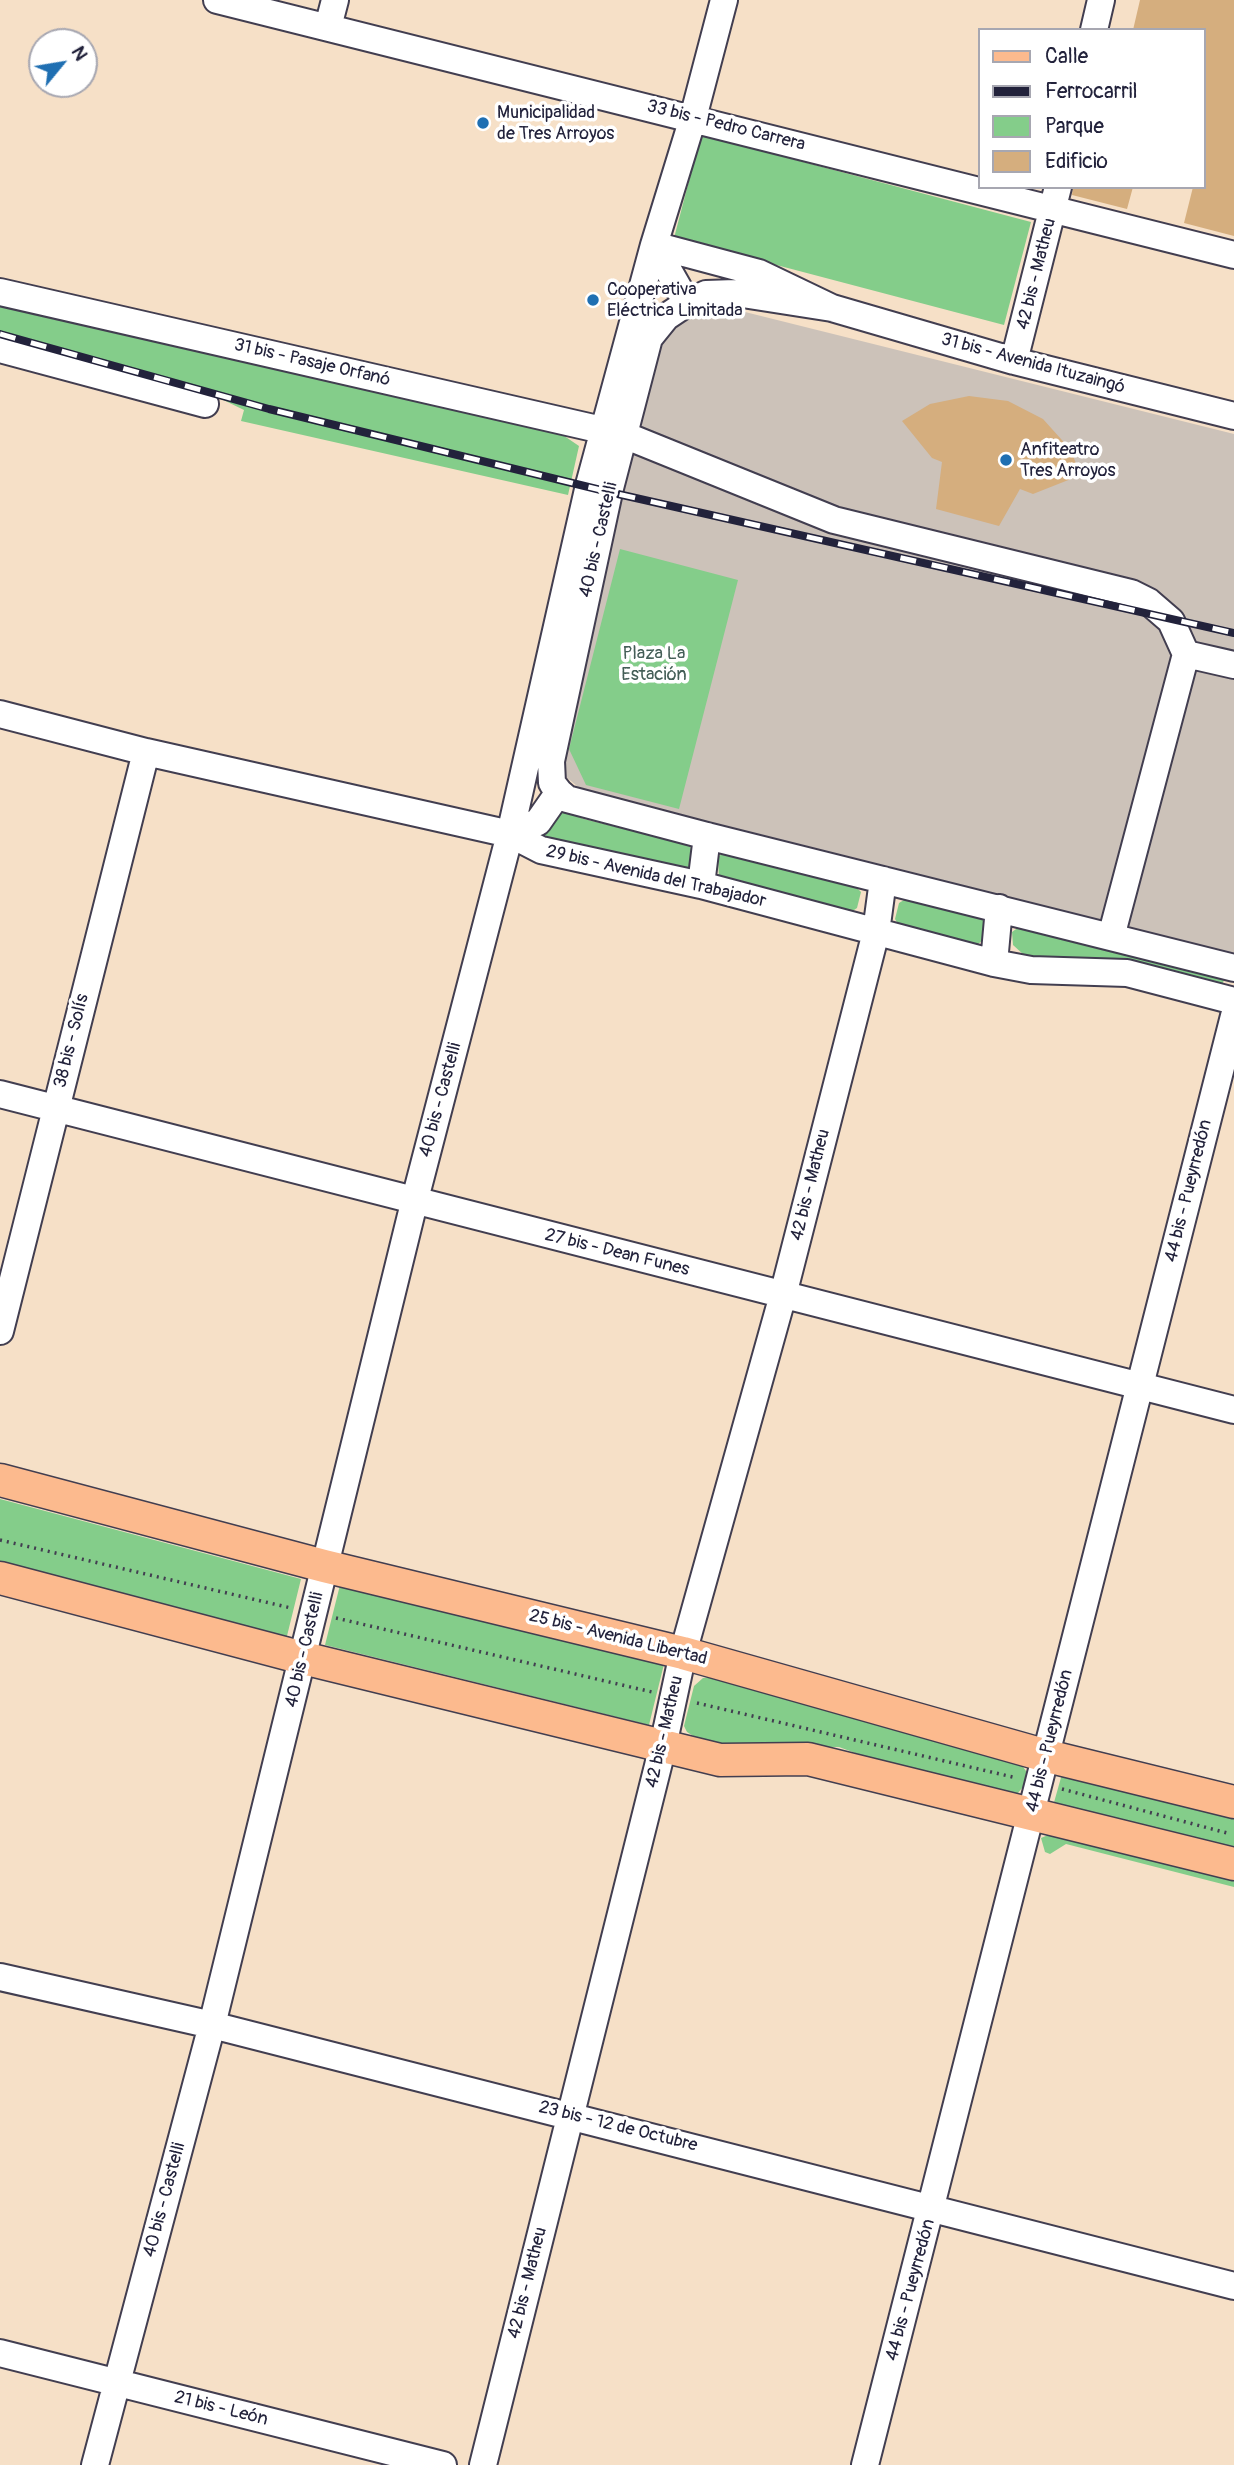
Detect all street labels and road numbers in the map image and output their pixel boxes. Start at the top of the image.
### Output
street label: 33 bis - Pedro Carrera [645,96,807,156]
street label: 42 bis - Matheu [1013,216,1061,332]
street label: 31 bis - Avenida Ituzaingó [939,329,1127,399]
street label: 31 bis - Pasaje Orfanó [232,335,392,391]
street label: 40 bis - Castelli [575,480,623,600]
street label: 29 bis - Avenida del Trabajador [544,841,768,913]
street label: 38 bis - Solís [50,992,94,1090]
street label: 40 bis - Castelli [415,1040,467,1160]
street label: 44 bis - Pueyrredón [1161,1117,1217,1265]
street label: 42 bis - Matheu [787,1127,835,1243]
street label: 27 bis - Dean Funes [543,1225,691,1281]
street label: 40 bis - Castelli [281,1590,329,1710]
street label: 25 bis - Avenida Libertad [527,1605,709,1671]
street label: 44 bis - Pueyrredón [1022,1667,1078,1815]
street label: 42 bis - Matheu [642,1674,688,1790]
street label: 23 bis - 12 de Octubre [537,2097,699,2157]
street label: 40 bis - Castelli [139,2140,191,2260]
street label: 44 bis - Pueyrredón [882,2217,940,2363]
street label: 42 bis - Matheu [504,2225,552,2341]
street label: 21 bis - León [172,2387,270,2431]

